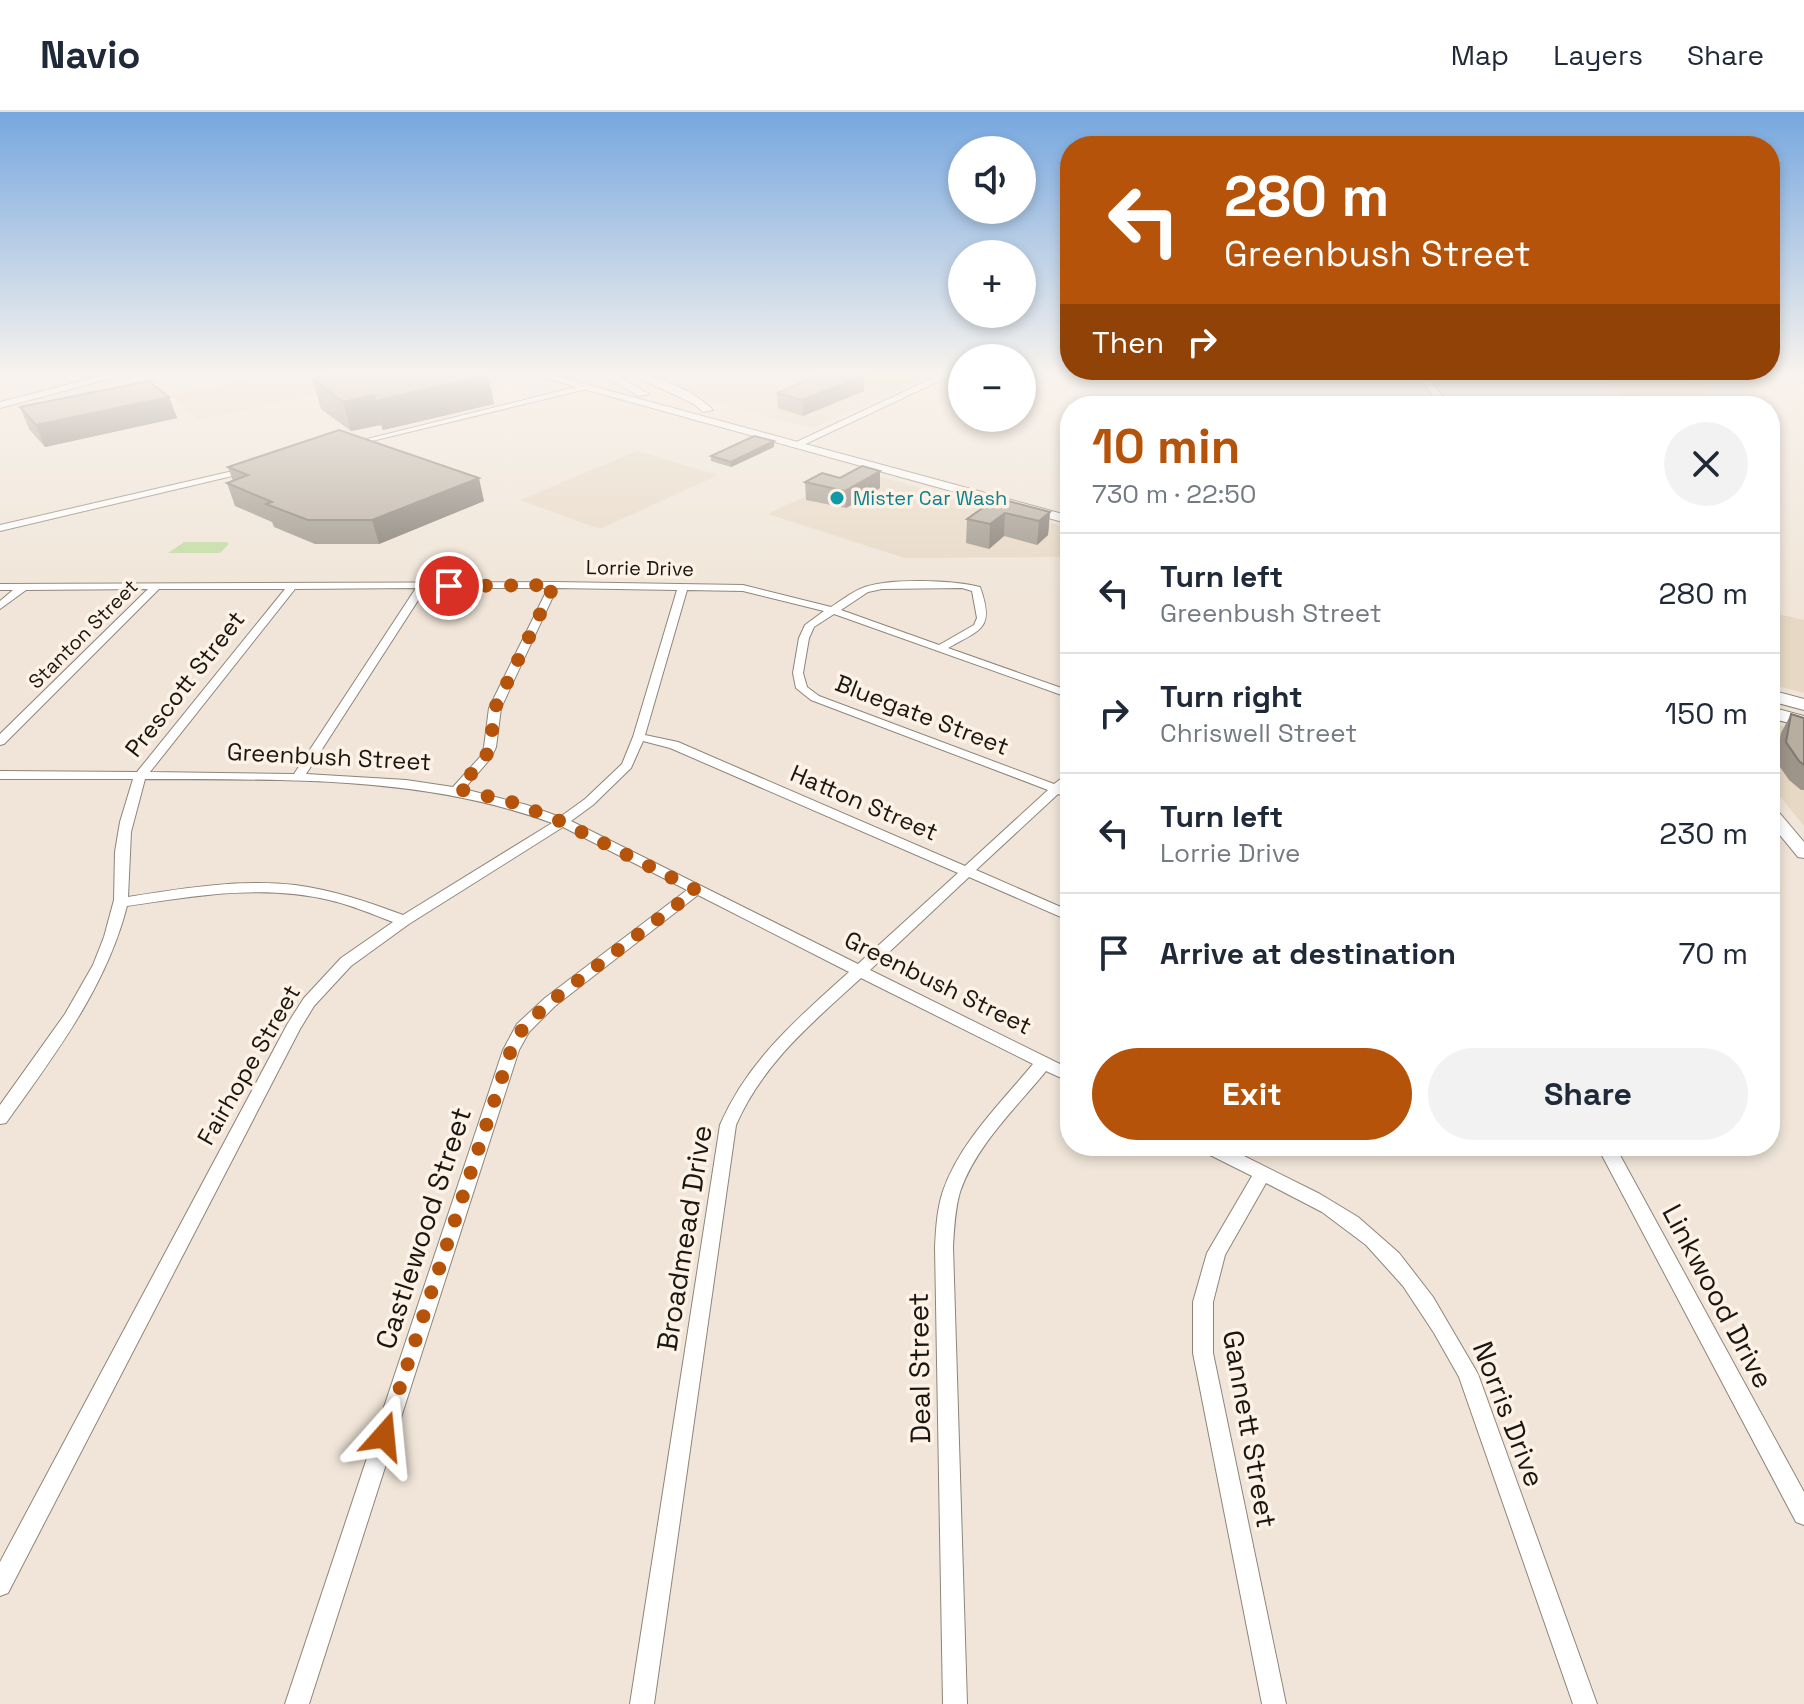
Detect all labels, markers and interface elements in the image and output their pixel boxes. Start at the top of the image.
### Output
text: Navio [40,31,141,79]
text: Map [1451,37,1509,73]
text: Layers [1553,37,1643,73]
text: Share [1687,37,1764,73]
map controls [948,136,1036,432]
button: sound [948,136,1036,224]
text: 280 m [1224,161,1389,232]
icon: left [1092,168,1196,272]
text: Greenbush Street [1224,231,1531,277]
button: + [948,240,1036,328]
icon: right [1180,320,1224,364]
text: Then [1092,323,1164,362]
button: − [948,344,1036,432]
text: 10 min [1092,416,1240,477]
button: close [1664,422,1748,506]
text: 730 m · 22:50 [1092,477,1256,511]
place label: Mister Car Wash [853,485,1007,511]
marker: Mister Car Wash [828,489,846,507]
pin [415,552,483,620]
street label: Lorrie Drive [586,554,694,582]
text: Turn left [1160,557,1283,596]
icon: arrive [427,564,471,608]
icon: left [1092,571,1136,615]
street label: Stanton Street [23,574,143,694]
text: 280 m [1658,574,1748,613]
text: Greenbush Street [1160,596,1382,630]
street label: Prescott Street [118,604,251,763]
street label: Bluegate Street [831,667,1013,762]
text: Turn right [1160,677,1303,716]
icon: right [1092,691,1136,735]
text: 150 m [1665,694,1748,733]
text: Chriswell Street [1160,716,1357,750]
street label: Greenbush Street [226,736,432,777]
street label: Hatton Street [786,758,943,848]
text: Turn left [1160,797,1283,836]
icon: left [1092,811,1136,855]
text: 230 m [1659,814,1748,853]
text: Lorrie Drive [1160,836,1301,870]
street label: Greenbush Street [839,924,1037,1041]
icon: arrive [1092,931,1136,975]
text: Arrive at destination [1160,934,1456,973]
text: 70 m [1679,934,1748,973]
street label: Fairhope Street [190,979,307,1151]
button: Exit [1092,1048,1412,1140]
button: Share [1428,1048,1748,1140]
street label: Castlewood Street [367,1103,479,1353]
street label: Broadmead Drive [648,1122,720,1354]
street label: Linkwood Drive [1654,1198,1782,1394]
street label: Deal Street [900,1292,938,1444]
street label: Gannett Street [1215,1327,1285,1531]
street label: Norris Drive [1465,1336,1553,1492]
position arrow [342,1394,426,1478]

